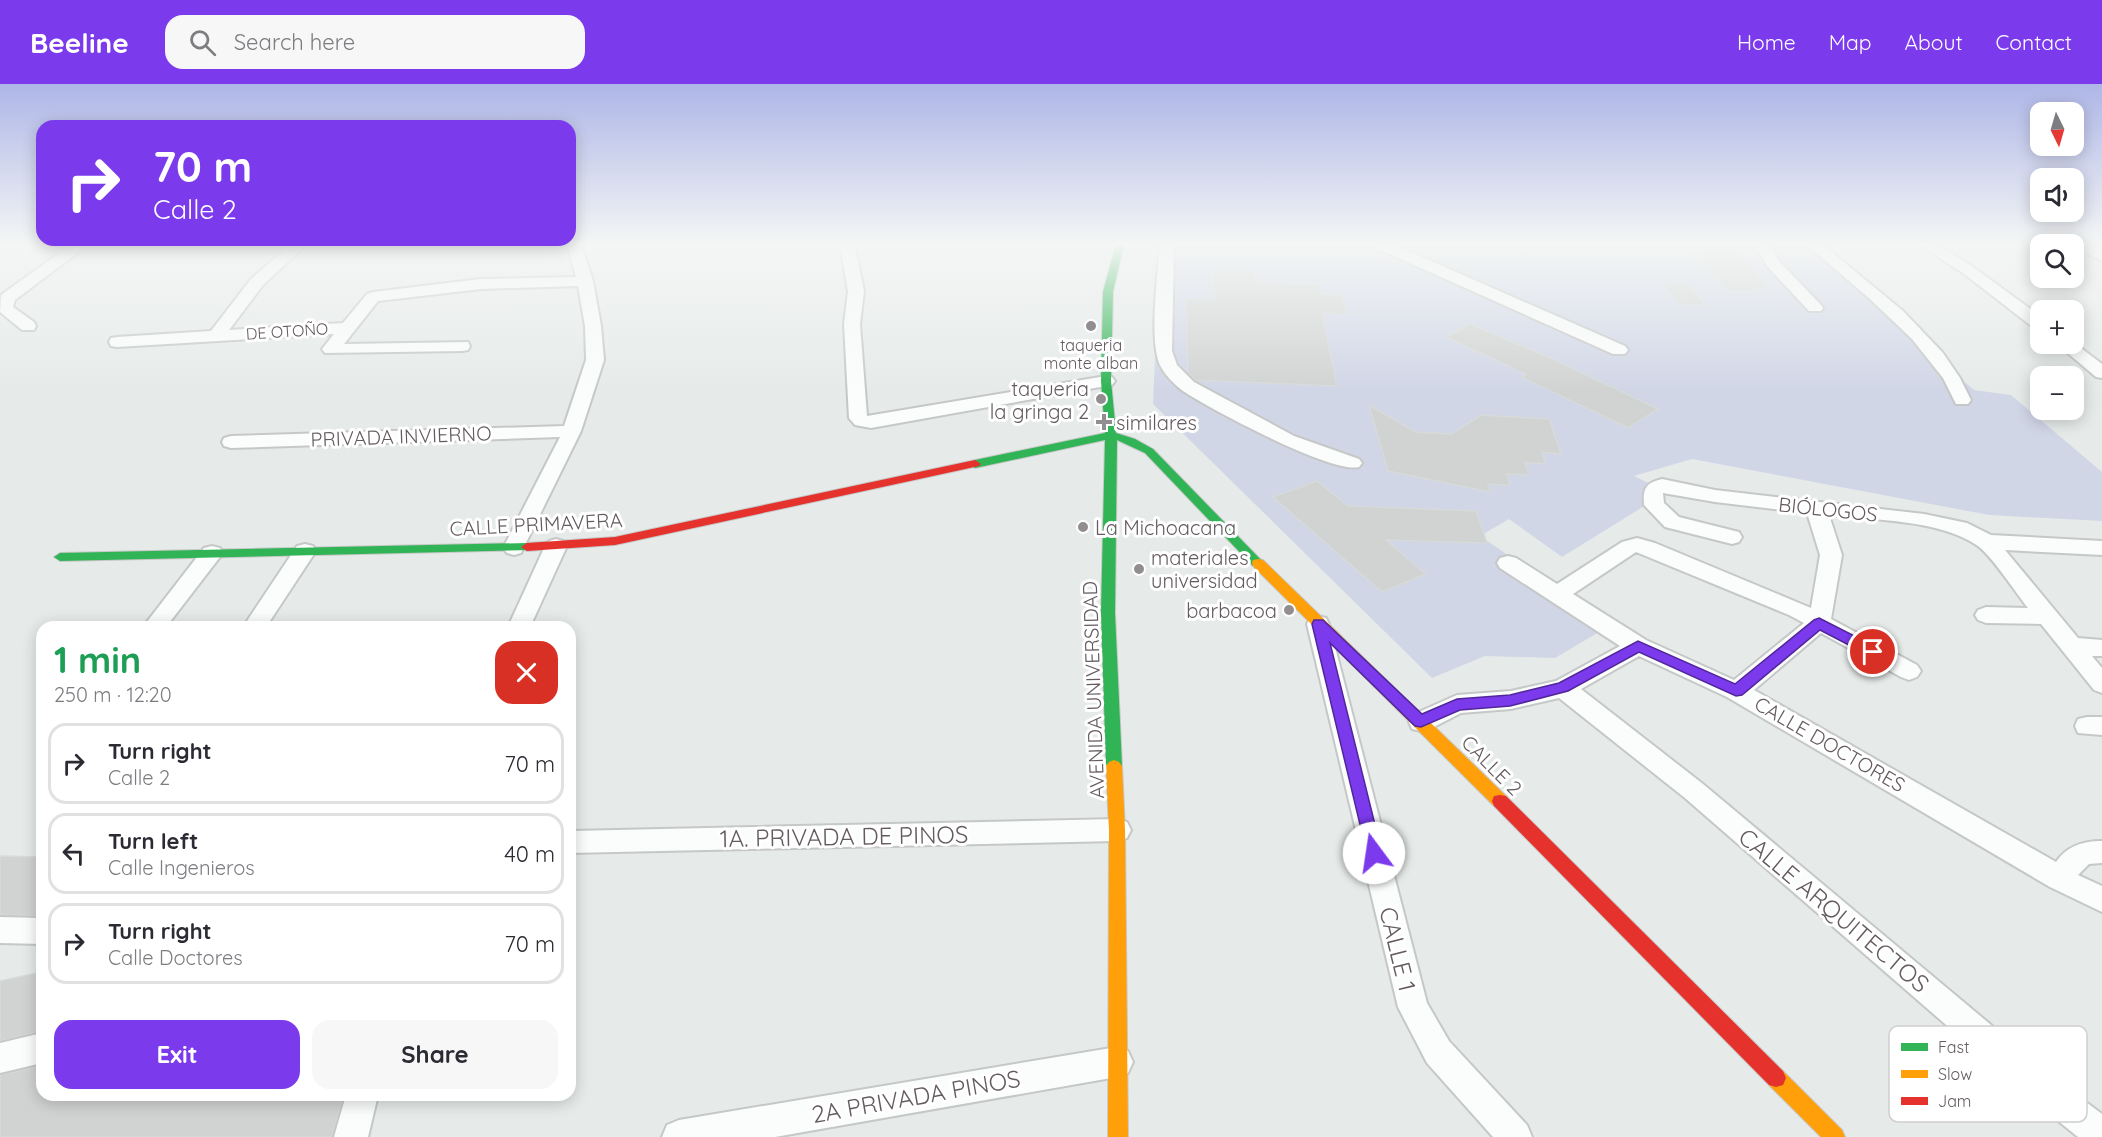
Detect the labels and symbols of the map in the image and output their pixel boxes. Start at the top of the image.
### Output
north arrow [2030,102,2084,156]
street label: DE OTOÑO [245,318,329,344]
marker: taqueria monte alban [1084,319,1098,333]
place label: taqueria monte alban [1044,335,1138,373]
place label: taqueria la gringa 2 [990,376,1089,424]
marker: taqueria la gringa 2 [1094,392,1108,406]
place label: similares [1116,410,1197,435]
marker: similares [1097,415,1111,429]
street label: PRIVADA INVIERNO [310,420,492,452]
street label: BIÓLOGOS [1777,491,1879,527]
street label: CALLE PRIMAVERA [449,507,623,541]
place label: La Michoacana [1095,515,1236,540]
marker: La Michoacana [1076,520,1090,534]
place label: materiales universidad [1151,545,1258,593]
marker: materiales universidad [1132,562,1146,576]
street label: AVENIDA UNIVERSIDAD [1077,581,1109,799]
place label: barbacoa [1186,598,1277,623]
marker: barbacoa [1282,603,1296,617]
pin [1847,626,1898,677]
street label: CALLE DOCTORES [1750,691,1910,797]
street label: CALLE 2 [1457,730,1527,800]
street label: 1A. PRIVADA DE PINOS [719,819,969,853]
position arrow [1342,821,1406,885]
street label: CALLE ARQUITECTOS [1733,821,1935,999]
street label: CALLE 1 [1373,904,1423,994]
legend [1889,1026,2087,1122]
text: Fast [1938,1037,1969,1057]
street label: 2A PRIVADA PINOS [809,1063,1023,1129]
text: Slow [1938,1064,1972,1084]
text: Jam [1938,1091,1971,1111]

